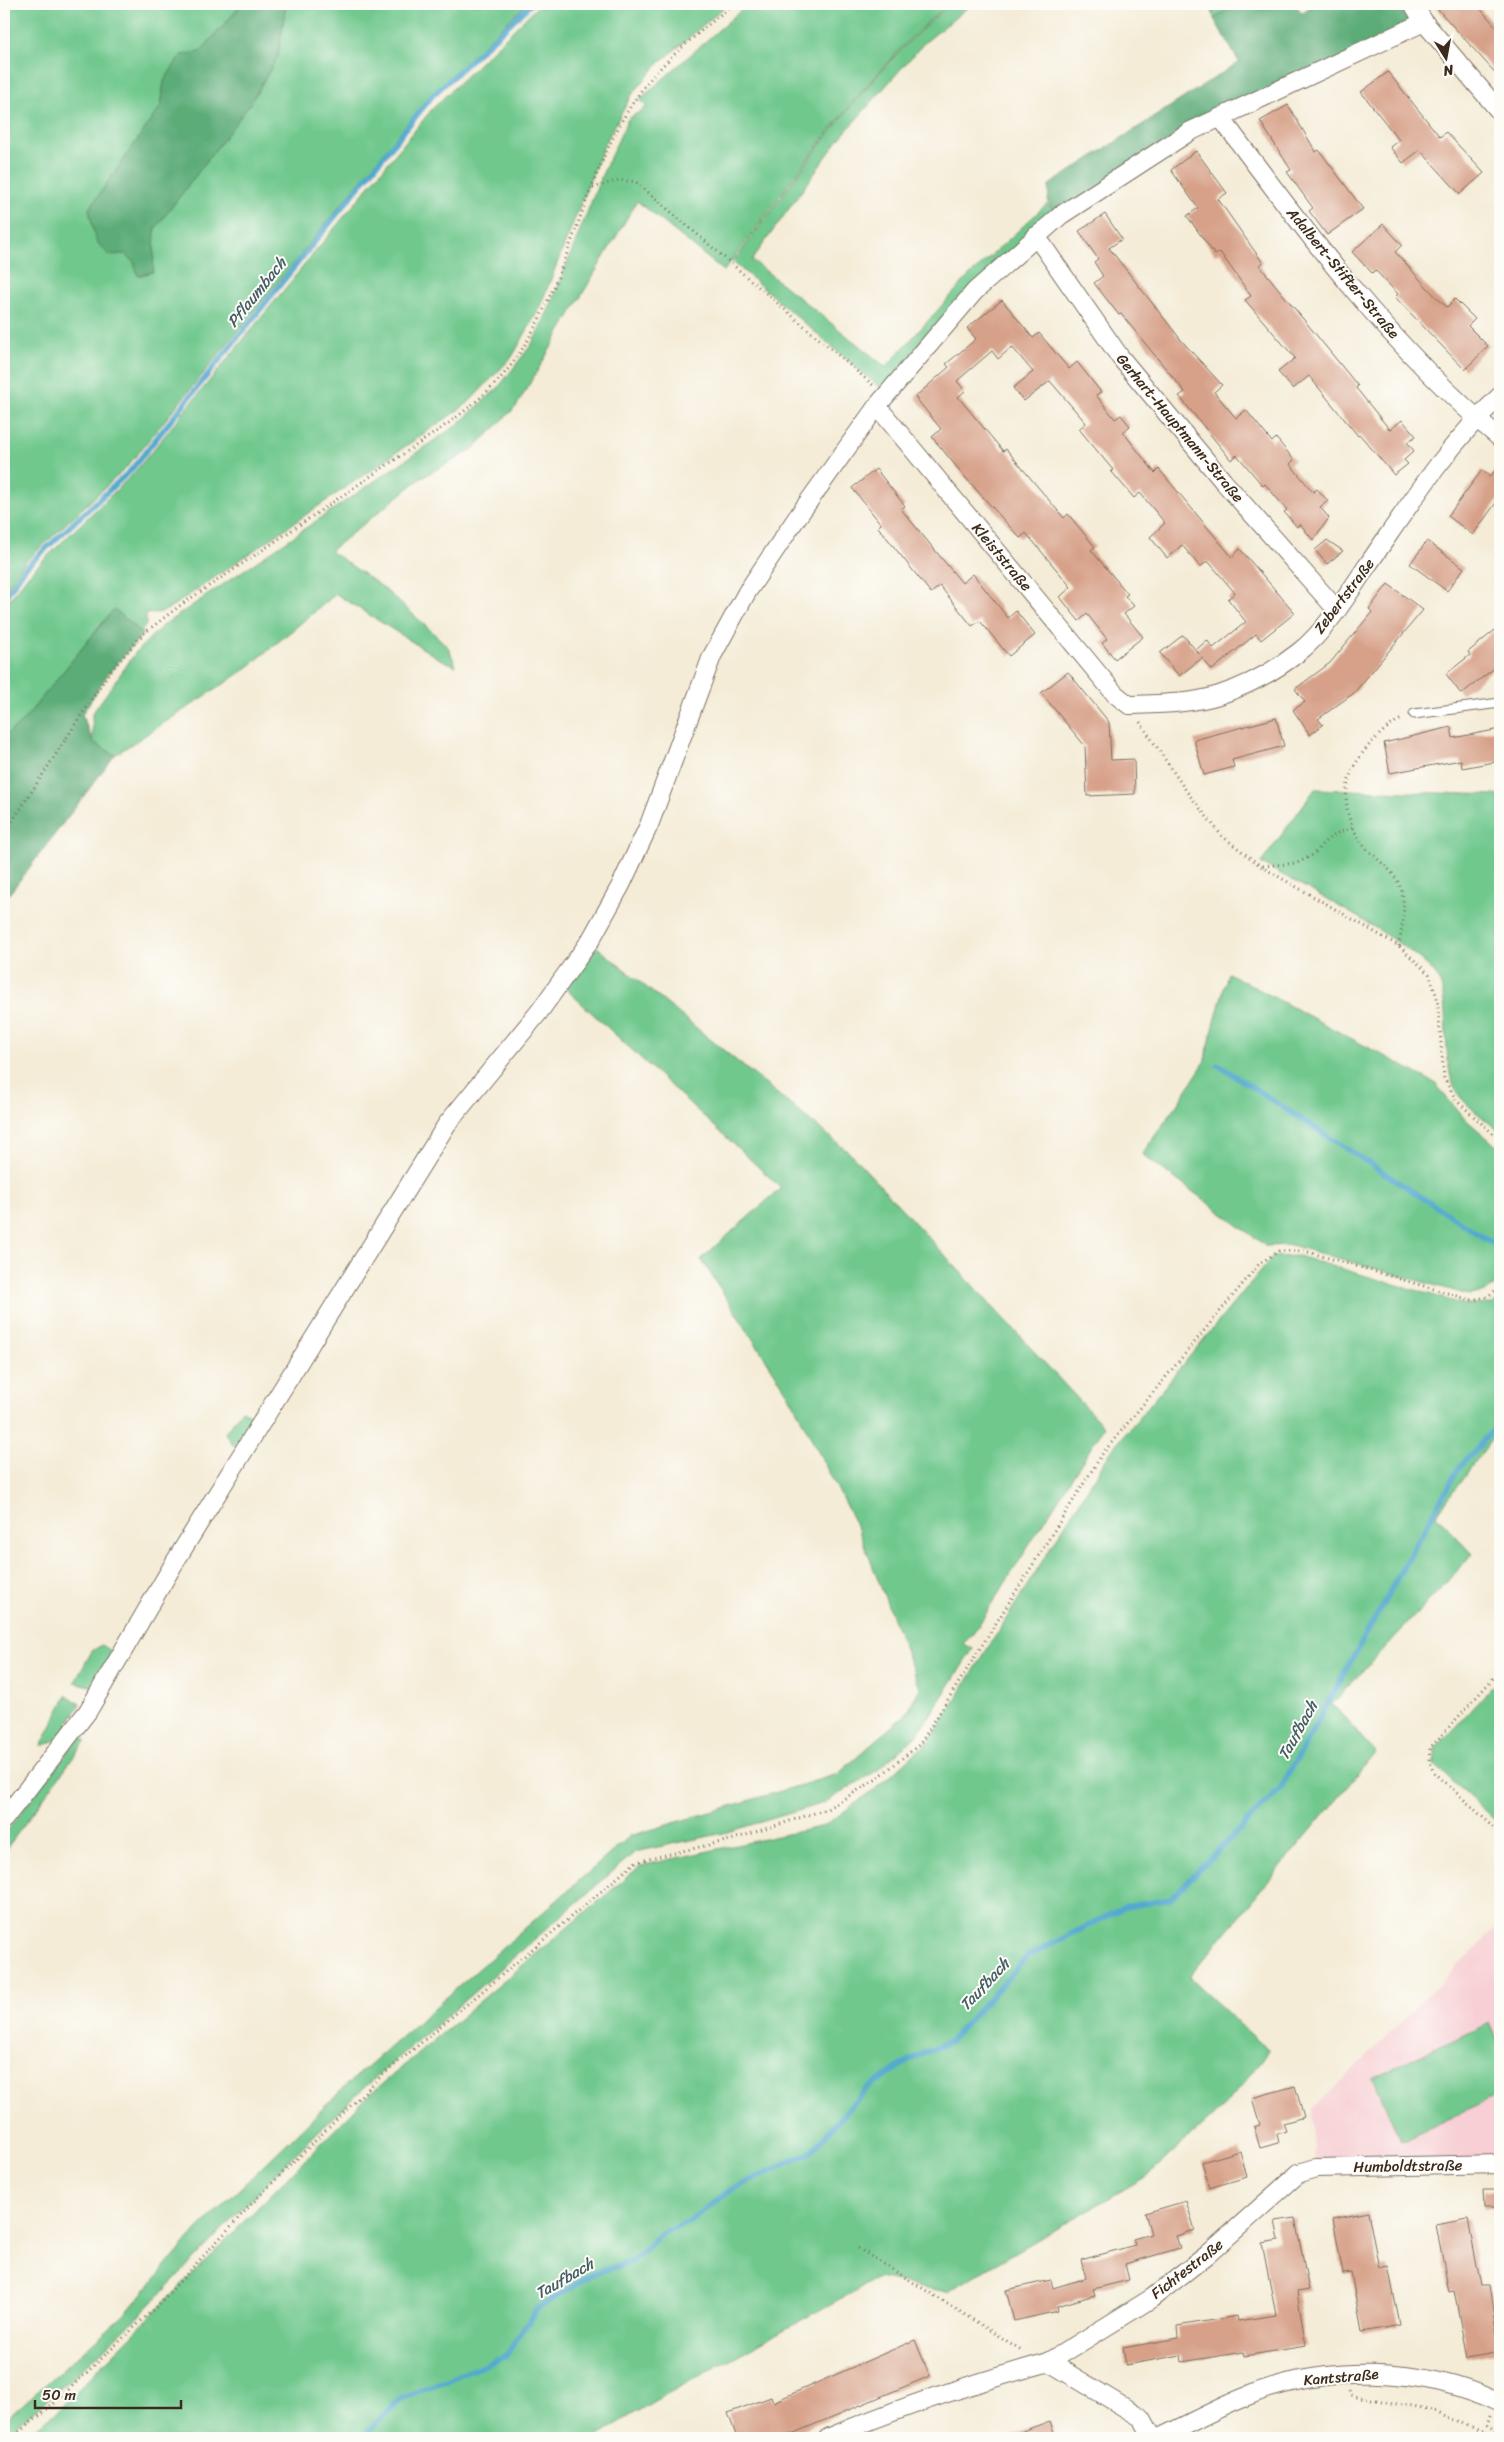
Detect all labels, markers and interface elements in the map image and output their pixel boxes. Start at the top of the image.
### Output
north arrow [1422,32,1472,82]
text: N [1441,57,1457,84]
street label: Adalbert-Stifter-Straße [1279,201,1406,345]
water label: Pflaumbach [219,250,295,334]
street label: Gerhart-Hauptmann-Straße [1109,347,1251,509]
street label: Kleiststraße [965,517,1039,598]
street label: Zebertstraße [1307,552,1381,639]
water label: Taufbach [1269,1694,1326,1765]
water label: Taufbach [952,1950,1018,2018]
street label: Humboldtstraße [1353,2152,1463,2180]
street label: Fichtestraße [1145,2232,1229,2306]
water label: Taufbach [529,2249,601,2307]
street label: Kantstraße [1302,2361,1380,2393]
scale bar [35,2377,181,2409]
text: 50 m [42,2382,77,2408]

